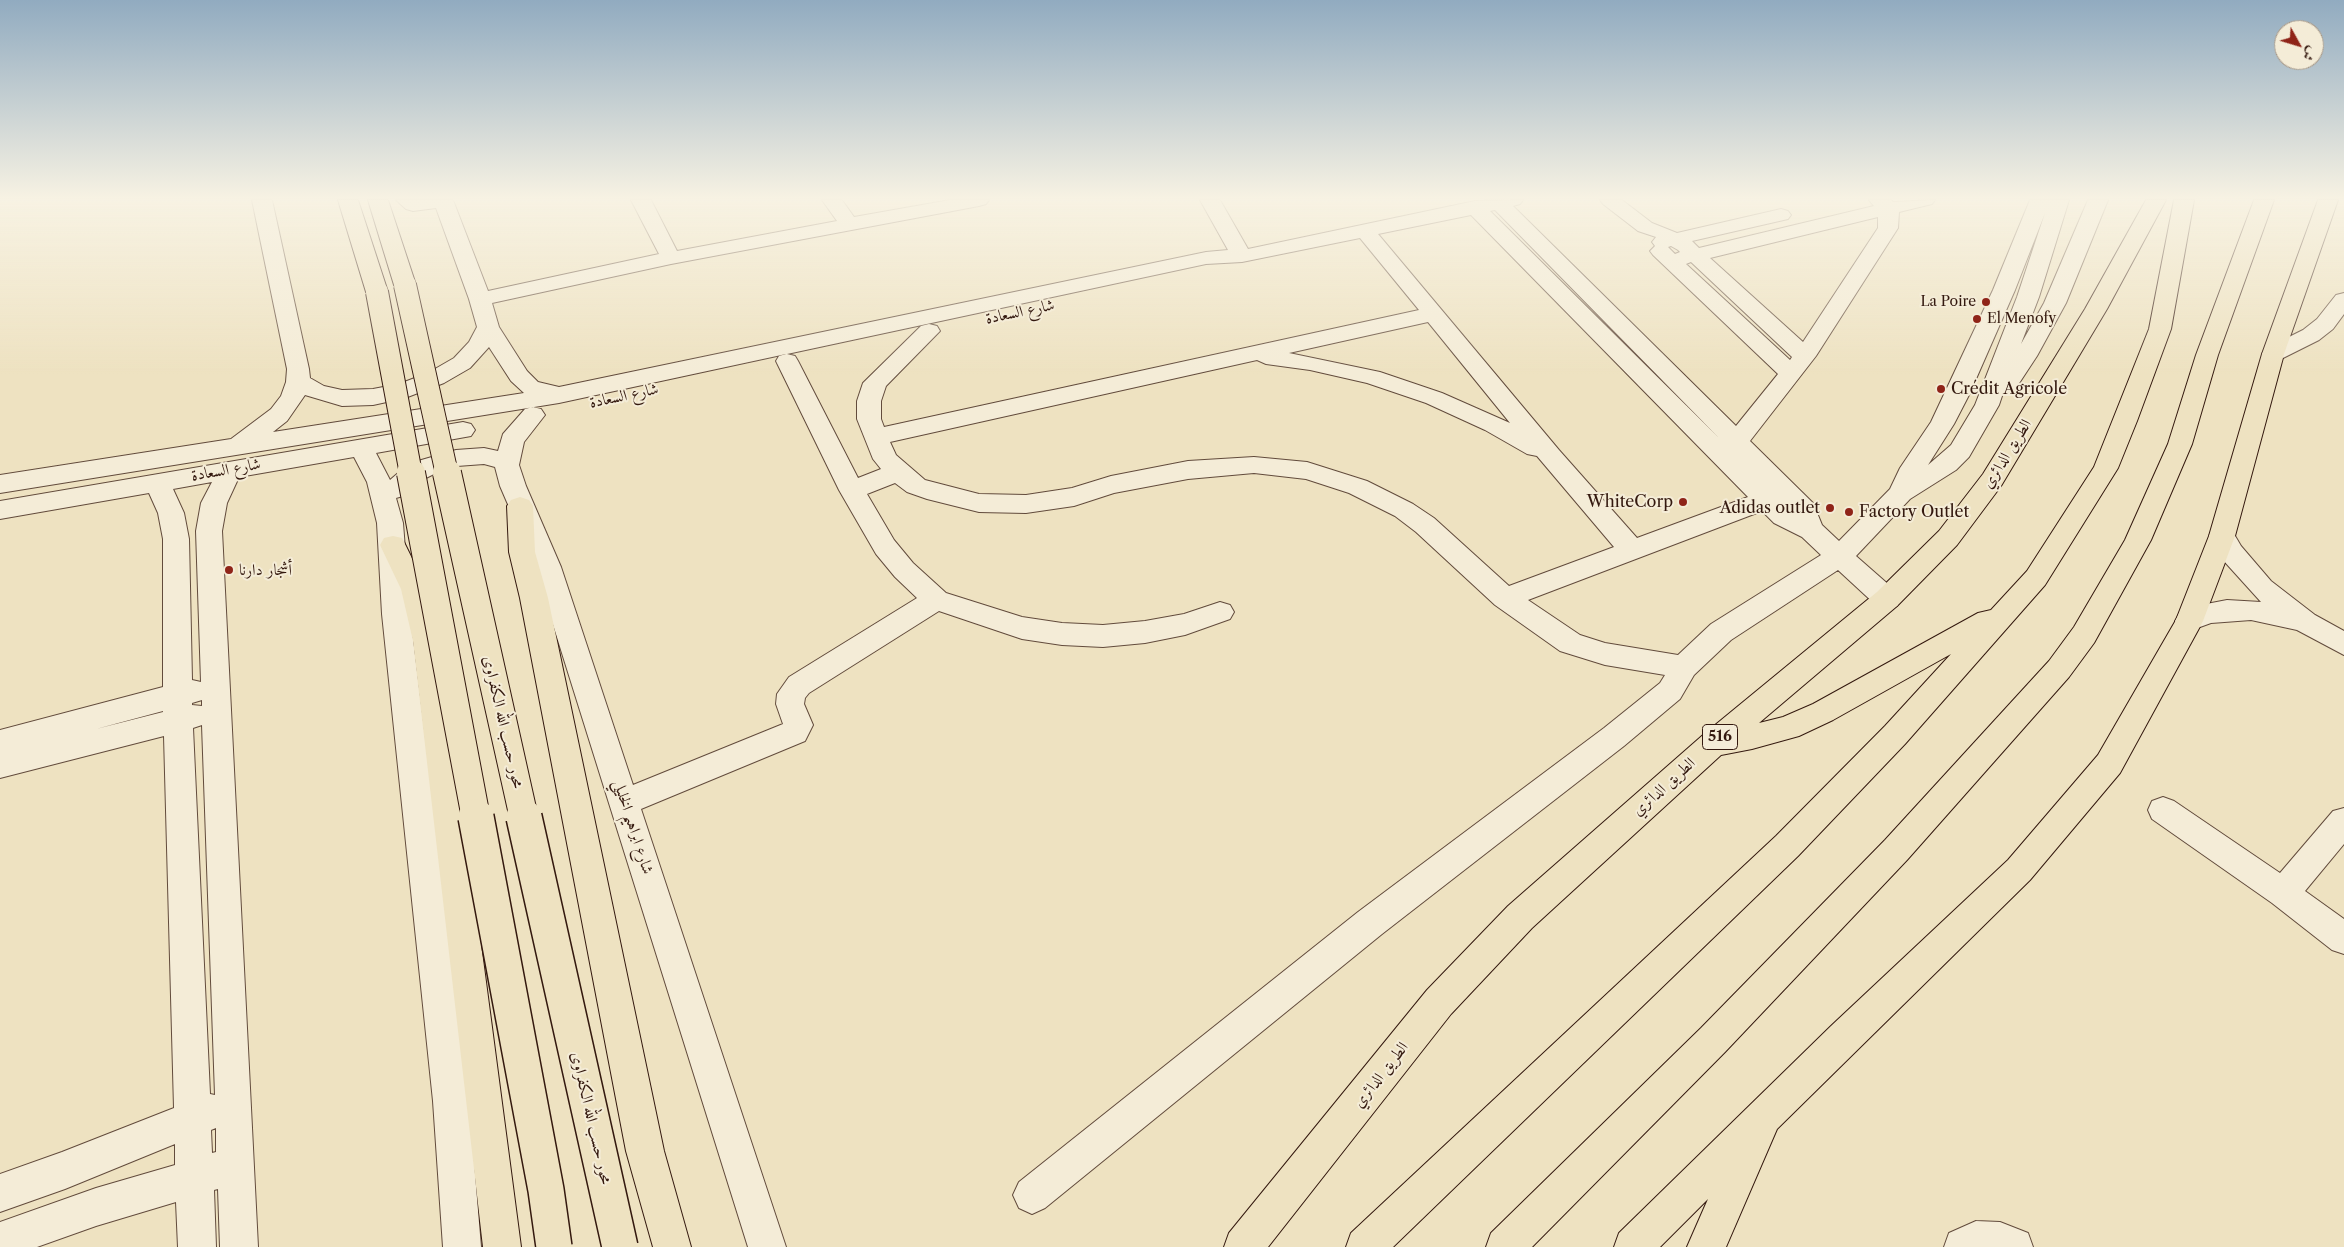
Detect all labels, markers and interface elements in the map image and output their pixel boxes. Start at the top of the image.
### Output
north arrow [2274,20,2324,70]
text: ش [2299,43,2321,65]
place label: La Poire [1920,294,1976,310]
street label: شارع السعادة [984,295,1056,329]
marker: La Poire [1980,296,1992,308]
place label: El Menofy [1987,311,2056,327]
marker: El Menofy [1971,313,1983,325]
street label: شارع السعادة [588,379,660,413]
place label: Crédit Agricole [1951,379,2067,399]
marker: Crédit Agricole [1935,383,1947,395]
street label: الطريق الدائري [1978,416,2036,492]
street label: شارع السعادة [190,454,262,486]
place label: WhiteCorp [1587,492,1673,512]
marker: WhiteCorp [1677,496,1689,508]
place label: Adidas outlet [1720,498,1820,518]
marker: Adidas outlet [1824,502,1836,514]
place label: Factory Outlet [1859,502,1969,522]
marker: Factory Outlet [1843,506,1855,518]
place label: أشجار دارنا [239,560,292,580]
marker: أشجار دارنا [223,564,235,576]
street label: محور حسب الله الكفراوى [478,654,528,790]
road number: 516 [1702,724,1738,750]
street label: الطريق الدائري [1629,754,1699,820]
street label: شارع ابراهيم الخليلي [609,777,657,877]
street label: الطريق الدائري [1349,1038,1413,1112]
street label: محور حسب الله الكفراوى [566,1050,616,1186]

